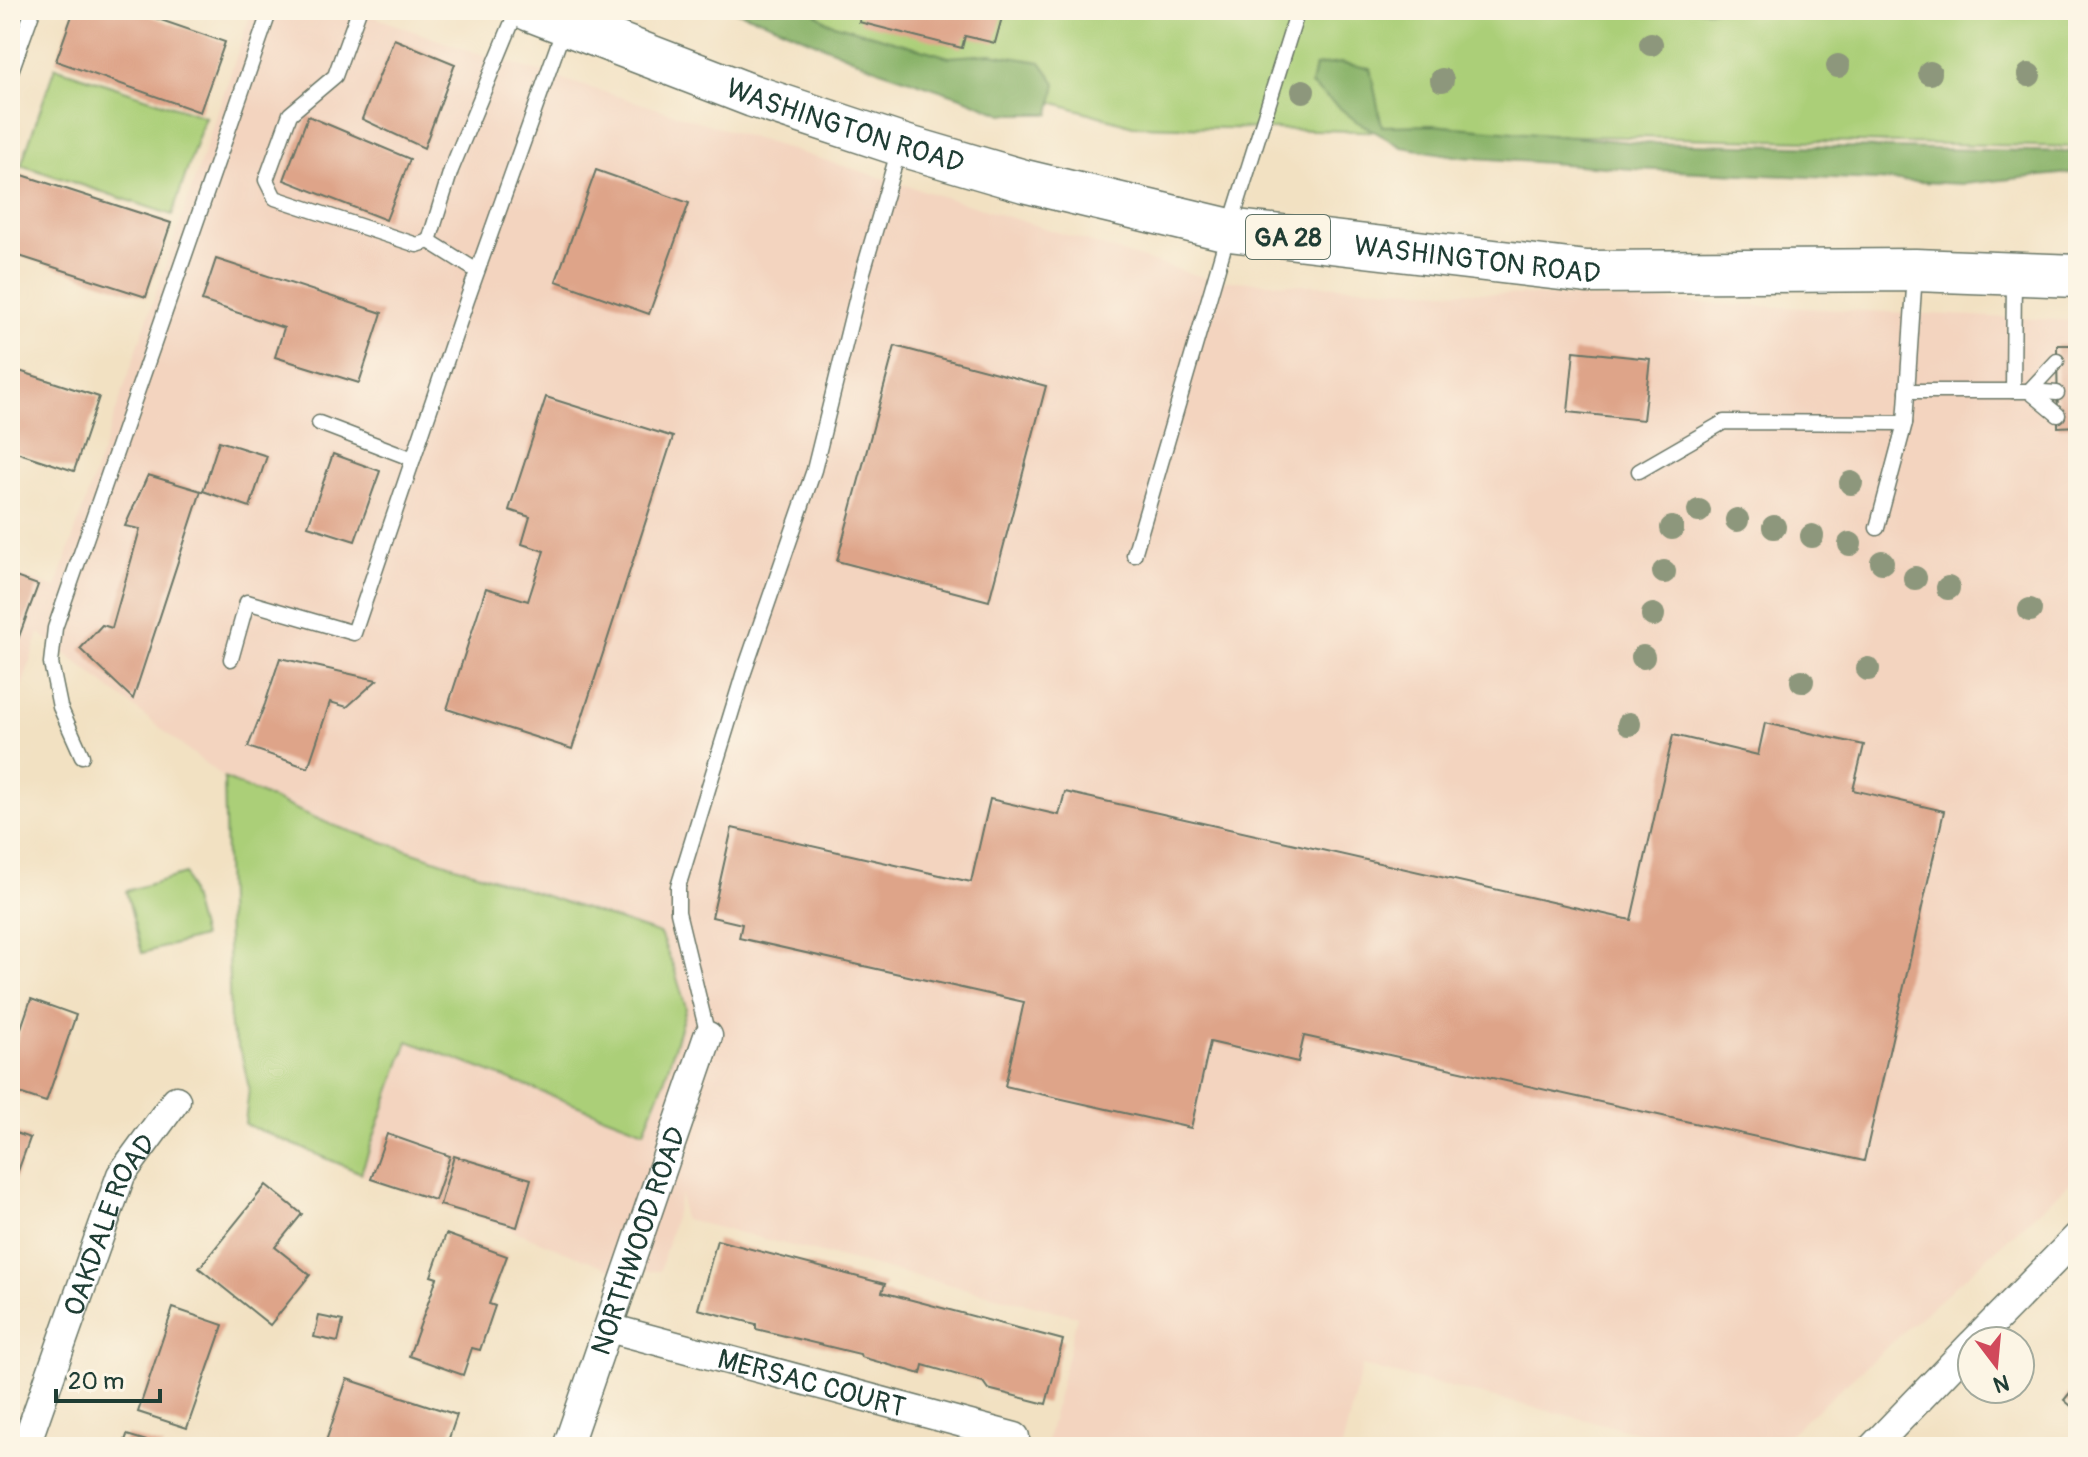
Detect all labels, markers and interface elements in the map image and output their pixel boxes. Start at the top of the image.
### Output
street label: WASHINGTON ROAD [721,71,968,182]
road number: GA 28 [1246,215,1330,259]
street label: WASHINGTON ROAD [1352,229,1601,291]
street label: NORTHWOOD ROAD [584,1123,695,1360]
street label: OAKDALE ROAD [57,1128,164,1321]
north arrow [1956,1325,2036,1405]
street label: MERSAC COURT [714,1342,909,1426]
scale bar [56,1353,160,1403]
text: 20 m [68,1367,124,1396]
text: N [1990,1368,2012,1399]

